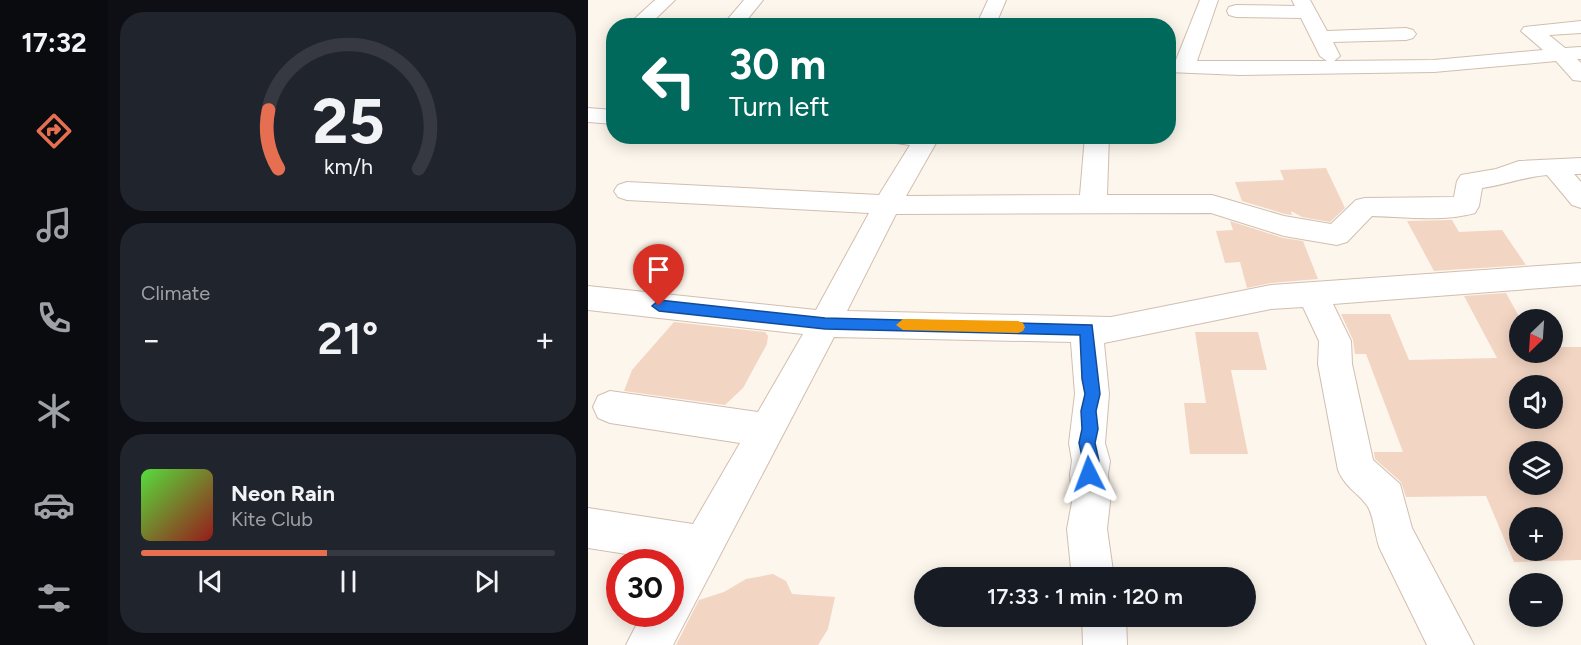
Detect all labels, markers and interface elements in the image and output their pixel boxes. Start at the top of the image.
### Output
text: 17:32 [21,26,87,59]
text: 30 m [729,39,826,90]
icon: left [630,42,708,120]
text: 25 [312,84,384,159]
text: Turn left [729,90,829,123]
icon: directions [33,110,75,152]
text: km/h [324,154,372,179]
icon: music [33,204,75,246]
pin [633,244,684,306]
icon: arrive [642,253,675,286]
text: Climate [141,281,210,305]
icon: phone [33,297,75,339]
north arrow [1509,309,1563,363]
map controls [1509,309,1563,627]
text: 21° [317,311,379,365]
text: − [141,320,162,359]
text: + [534,320,555,359]
button: sound [1509,375,1563,429]
icon: climate [33,390,75,432]
button: layers [1509,441,1563,495]
position arrow [1057,442,1121,506]
text: Neon Rain [231,480,335,507]
icon: car [33,484,75,526]
text: Kite Club [231,507,313,531]
button: + [1509,507,1563,561]
speed limit sign: 30 [606,549,684,627]
icon: previous [194,565,227,598]
icon: pause [332,565,365,598]
icon: next [470,565,503,598]
button: − [1509,573,1563,627]
icon: filters [33,577,75,619]
text: 17:33 · 1 min · 120 m [987,583,1183,610]

